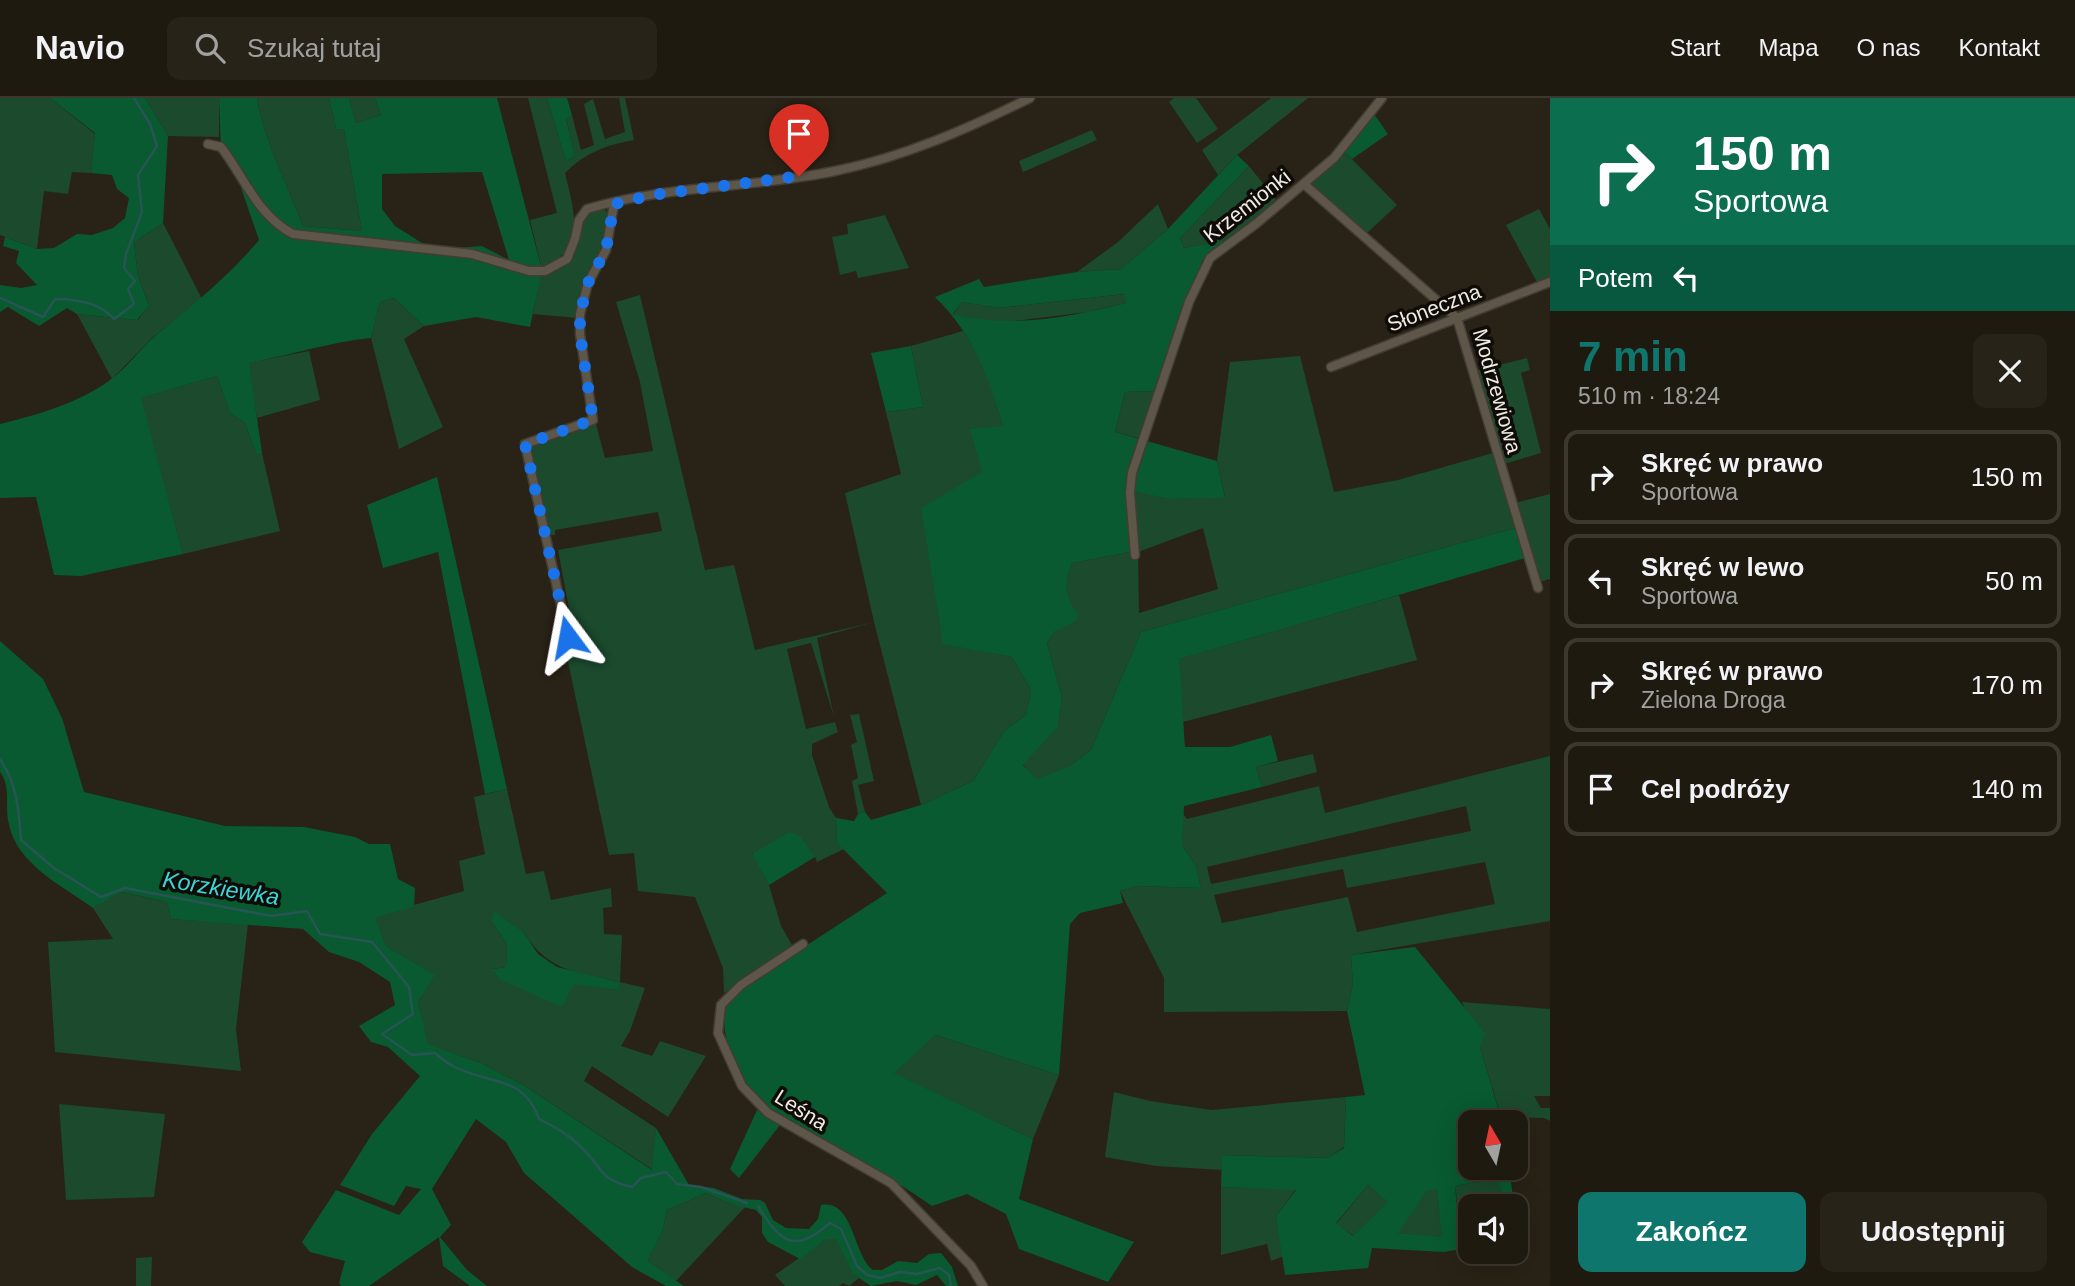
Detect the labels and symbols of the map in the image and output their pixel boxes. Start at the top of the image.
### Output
pin [769,104,829,176]
street label: Krzemionki [1199,165,1295,247]
street label: Słoneczna [1384,279,1484,336]
street label: Modrzewiowa [1469,326,1526,456]
position arrow [531,600,605,674]
water label: Korzkiewka [161,866,281,910]
street label: Leśna [771,1085,832,1135]
north arrow [1458,1110,1528,1180]

